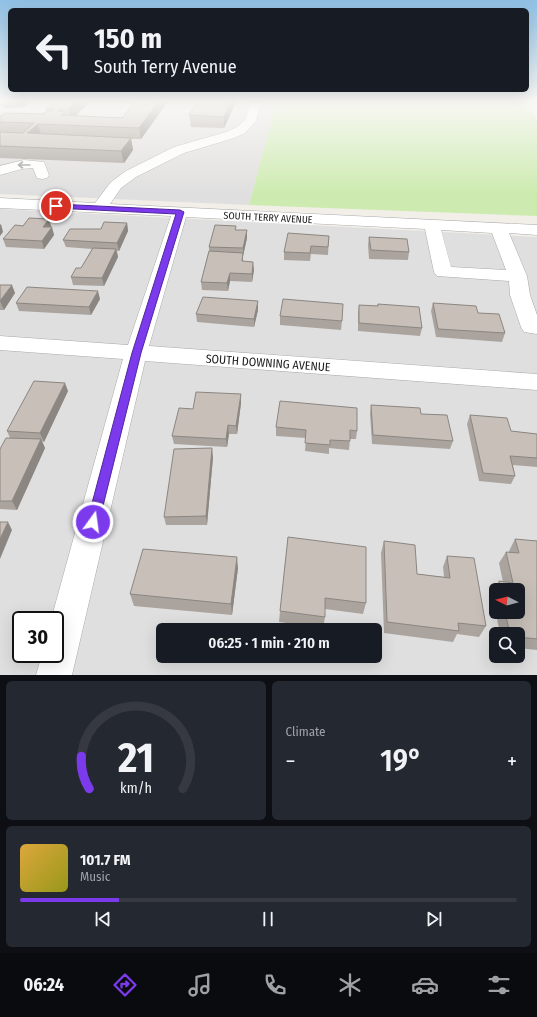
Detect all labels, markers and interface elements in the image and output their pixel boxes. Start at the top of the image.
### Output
text: 150 m [94,22,162,55]
icon: left [28,24,80,76]
text: South Terry Avenue [94,56,237,78]
one-way arrow [18,161,31,168]
pin [39,189,73,223]
icon: arrive [45,195,67,217]
street label: SOUTH TERRY AVENUE [223,210,313,226]
street label: SOUTH DOWNING AVENUE [205,352,331,374]
position arrow [72,501,114,543]
north arrow [489,583,525,619]
map controls [489,583,525,663]
speed limit sign: 30 [12,611,64,663]
button: search [489,627,525,663]
text: 06:25 · 1 min · 210 m [208,634,330,652]
text: Climate [286,724,326,739]
text: 21 [117,732,154,782]
text: 19° [380,743,422,779]
text: − [286,748,295,775]
text: + [507,748,517,775]
text: km/h [120,779,152,796]
text: 101.7 FM [80,851,131,869]
text: Music [80,869,110,884]
icon: previous [92,908,114,930]
icon: pause [257,908,279,930]
icon: next [423,908,445,930]
icon: directions [111,971,139,999]
icon: music [186,971,214,999]
icon: phone [261,971,289,999]
icon: climate [336,971,364,999]
icon: car [411,971,439,999]
icon: filters [485,971,513,999]
text: 06:24 [23,974,64,996]

